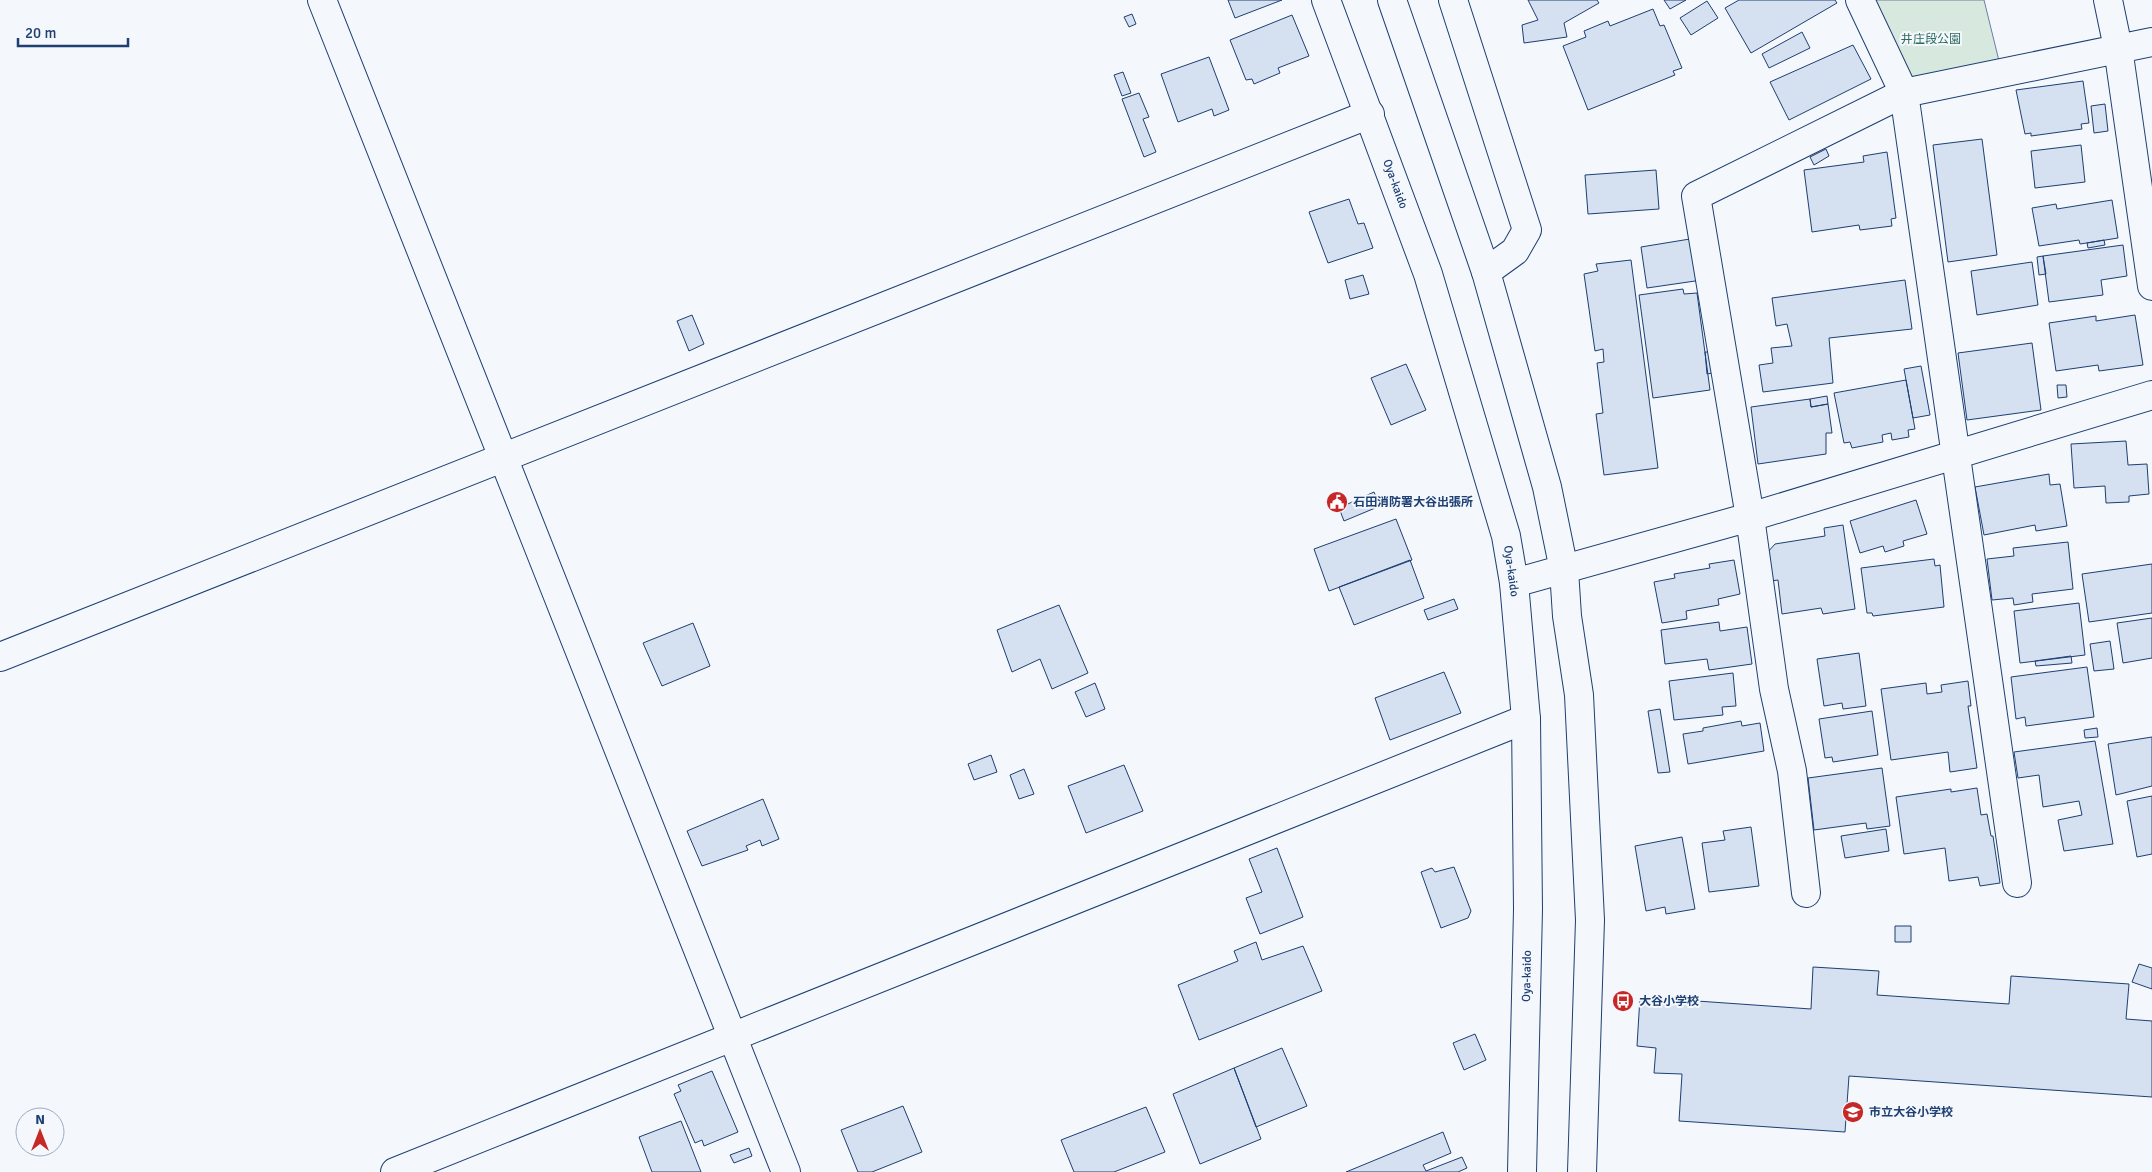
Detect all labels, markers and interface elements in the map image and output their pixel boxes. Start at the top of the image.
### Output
scale bar [18,15,128,47]
text: 20 m [25,24,56,42]
park label: 井庄段公園 [1901,32,1961,47]
street label: Oya-kaido [1379,157,1411,211]
public building icon: 石田消防署大谷出張所 [1325,490,1349,514]
place label: 石田消防署大谷出張所 [1353,495,1473,510]
street label: Oya-kaido [1500,544,1522,598]
street label: Oya-kaido [1519,950,1535,1002]
bus stop icon: 大谷小学校 [1611,989,1635,1013]
place label: 大谷小学校 [1639,994,1699,1009]
school or university icon: 市立大谷小学校 [1841,1100,1865,1124]
place label: 市立大谷小学校 [1869,1105,1953,1120]
north arrow [15,1107,65,1157]
text: N [35,1111,45,1128]

